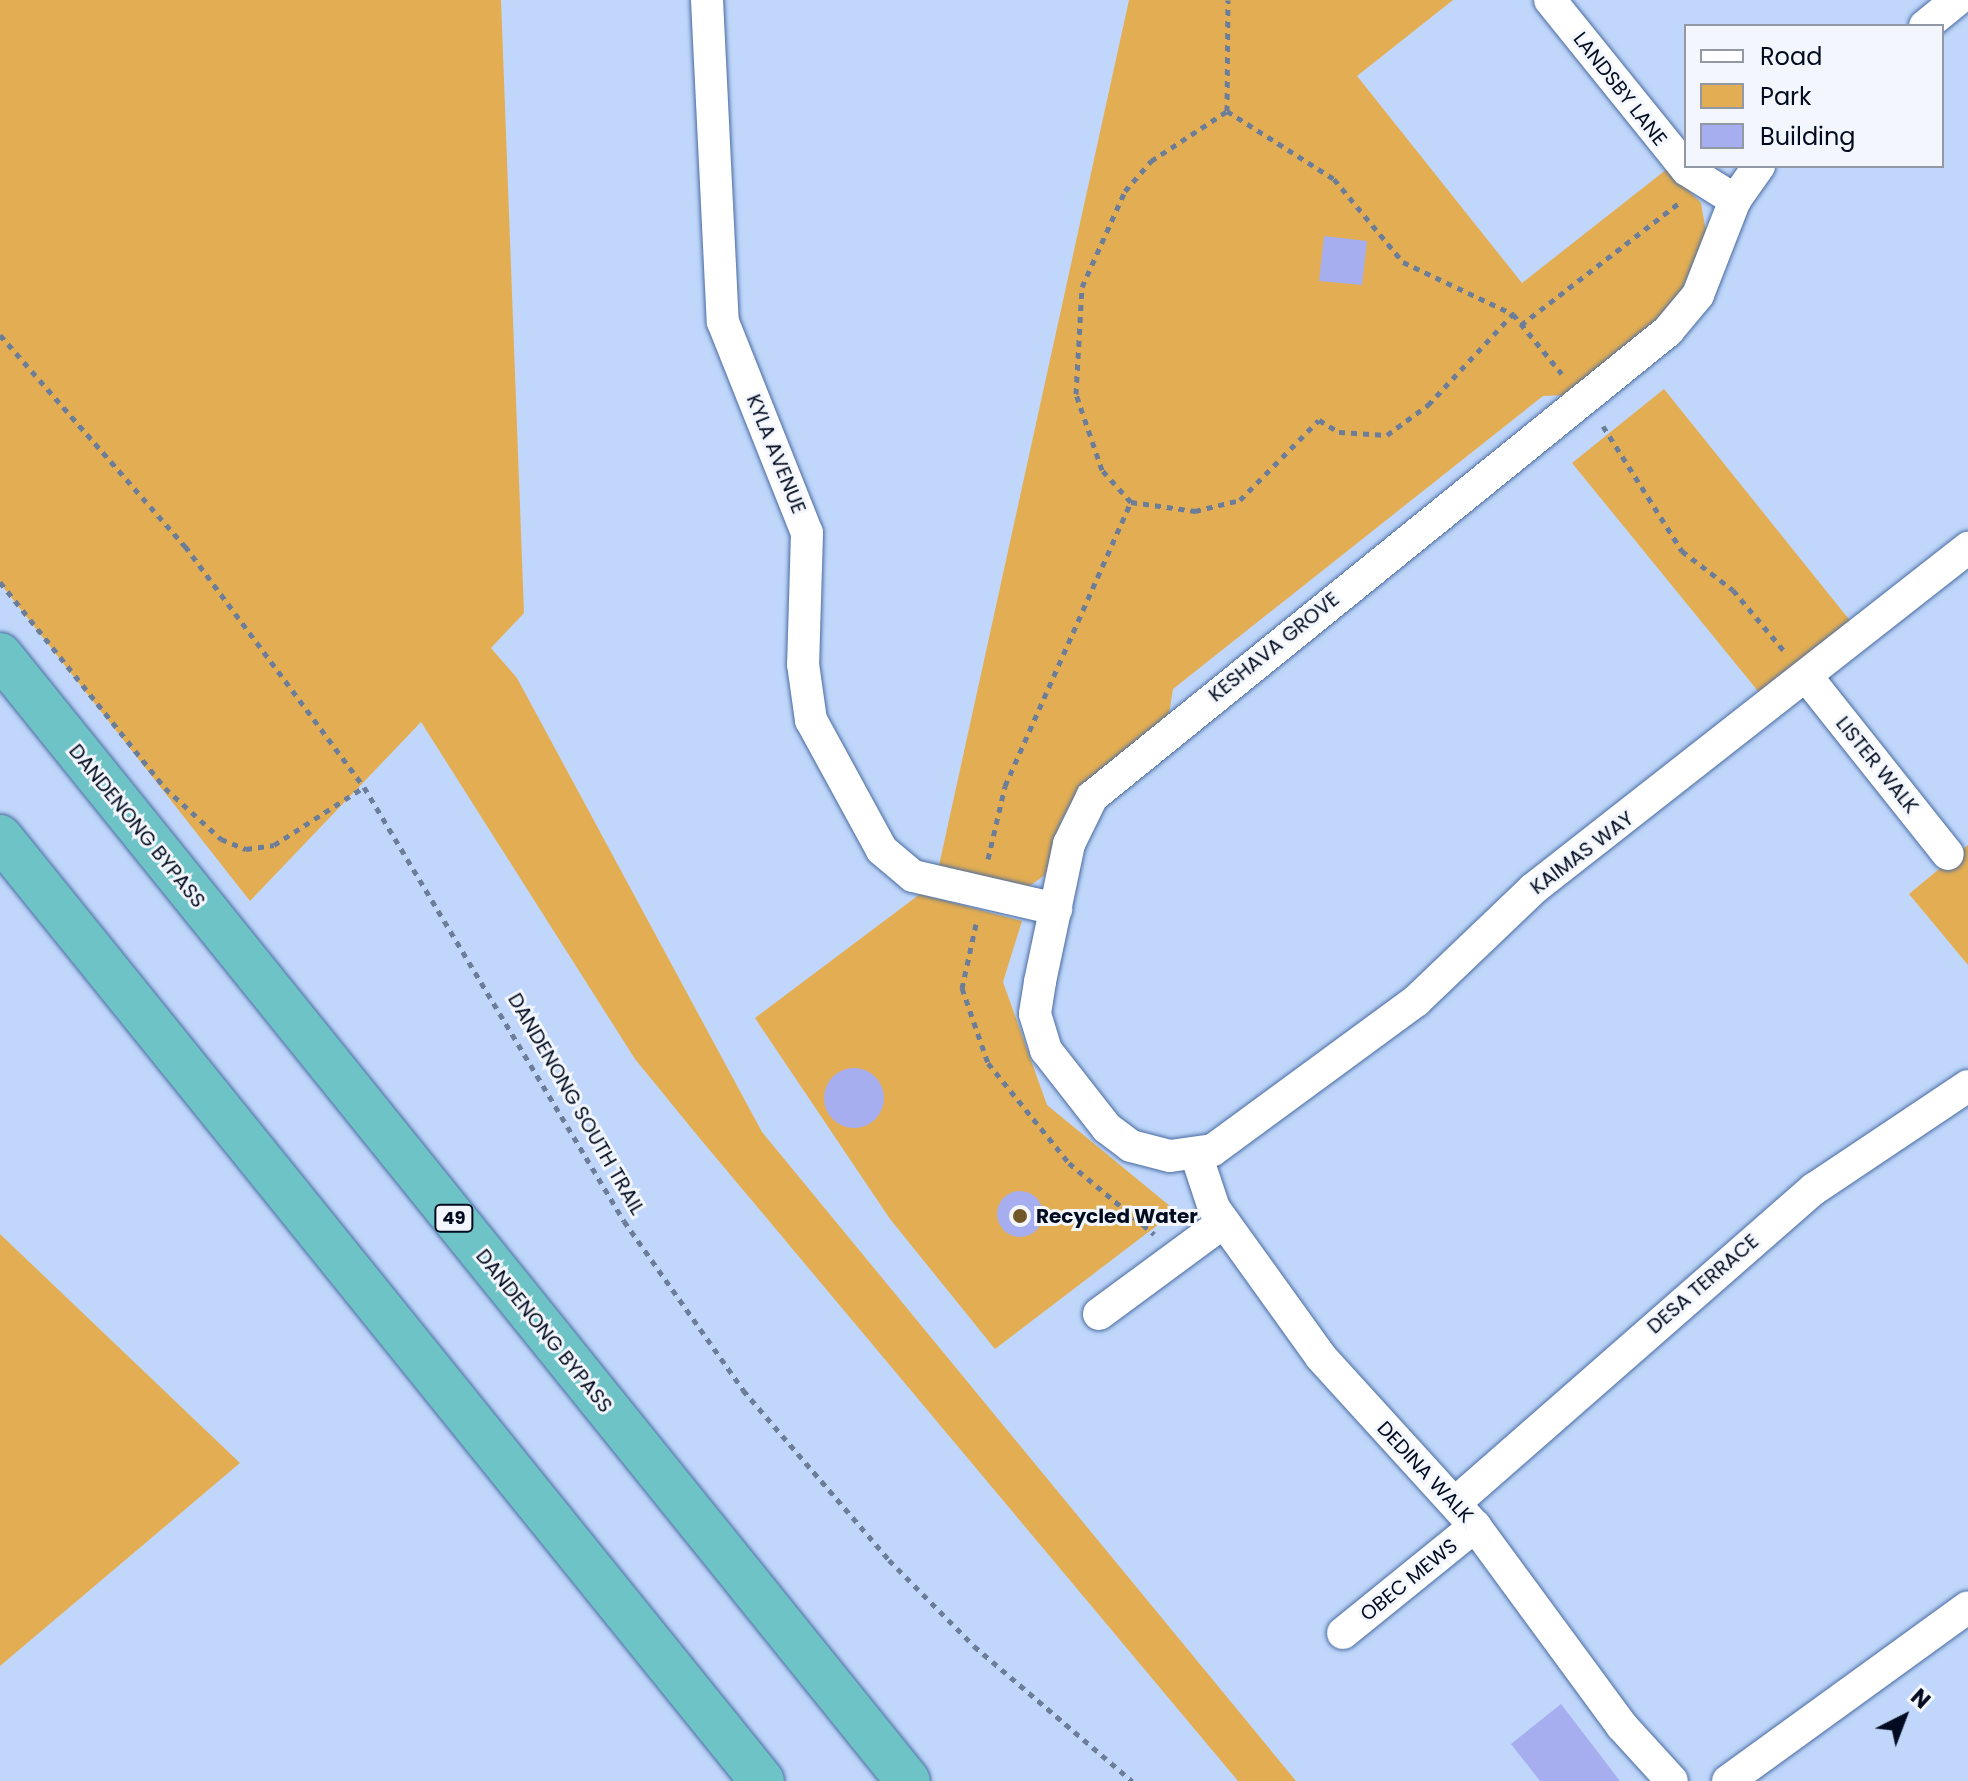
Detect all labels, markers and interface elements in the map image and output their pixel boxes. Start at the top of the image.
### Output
legend [1684,24,1944,168]
street label: LANDSBY LANE [1568,27,1672,151]
text: Road [1760,40,1822,73]
text: Park [1760,80,1811,113]
text: Building [1760,120,1856,153]
street label: KYLA AVENUE [741,391,811,517]
street label: KESHAVA GROVE [1204,587,1344,707]
street label: LISTER WALK [1831,712,1923,818]
street label: DANDENONG BYPASS [64,739,210,913]
street label: KAIMAS WAY [1526,806,1638,900]
street label: DANDENONG SOUTH TRAIL [503,989,649,1219]
road number: 49 [434,1204,474,1232]
place label: Recycled Water [1036,1204,1198,1228]
marker: Recycled Water [1011,1207,1029,1225]
street label: DESA TERRACE [1642,1229,1764,1339]
street label: DANDENONG BYPASS [471,1244,617,1418]
street label: DEDINA WALK [1372,1416,1478,1528]
street label: OBEC MEWS [1356,1534,1462,1626]
north arrow [1864,1677,1944,1757]
text: N [1904,1682,1937,1716]

